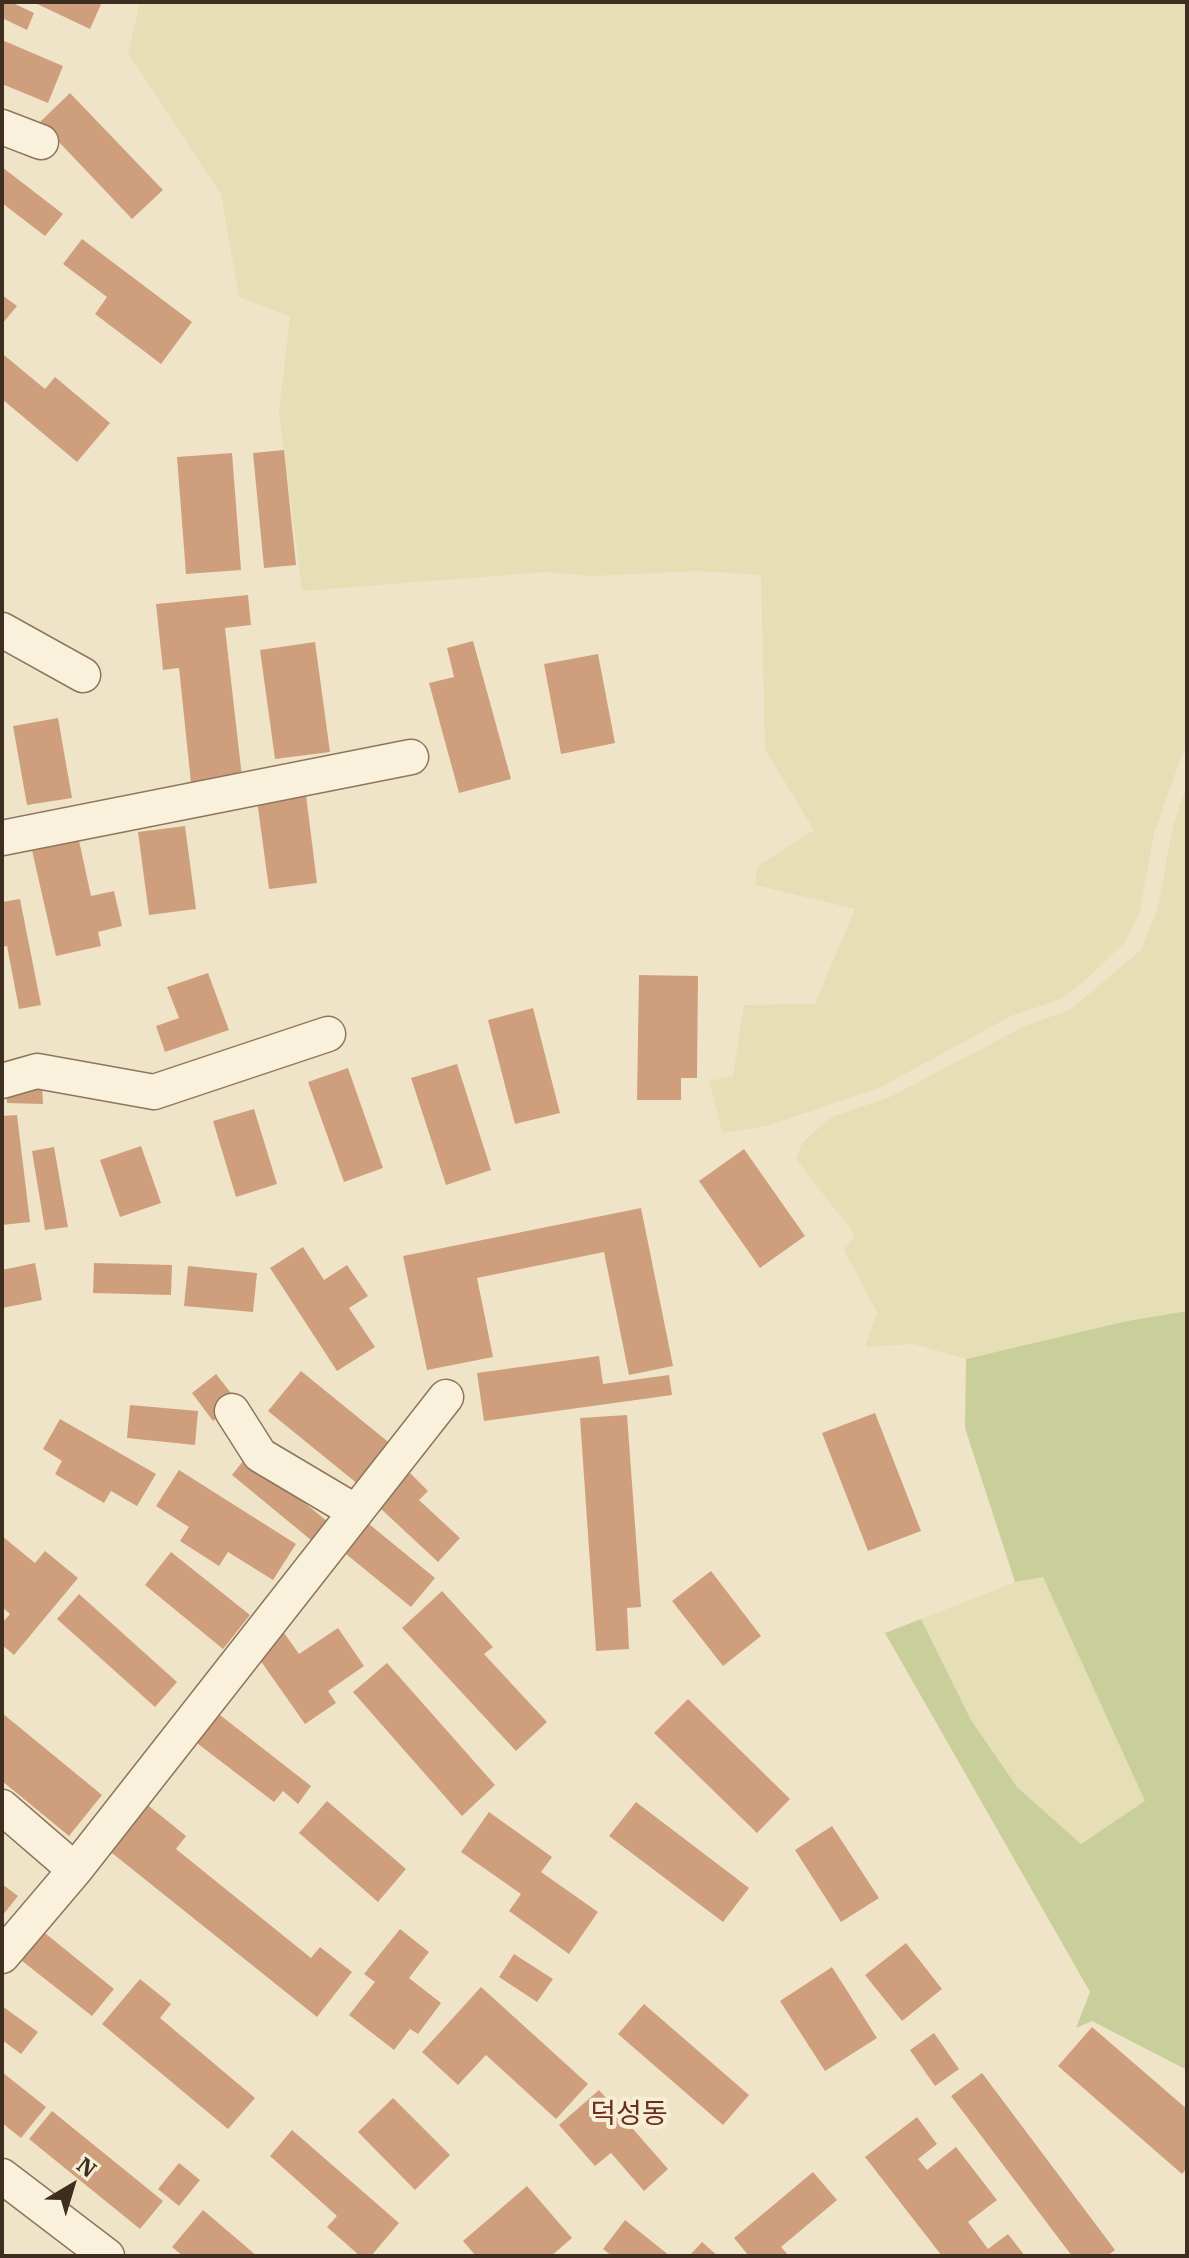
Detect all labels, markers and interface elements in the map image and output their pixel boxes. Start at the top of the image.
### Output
district label: 덕성동 [590,2098,668,2132]
north arrow [32,2146,112,2226]
text: N [71,2150,103,2183]

